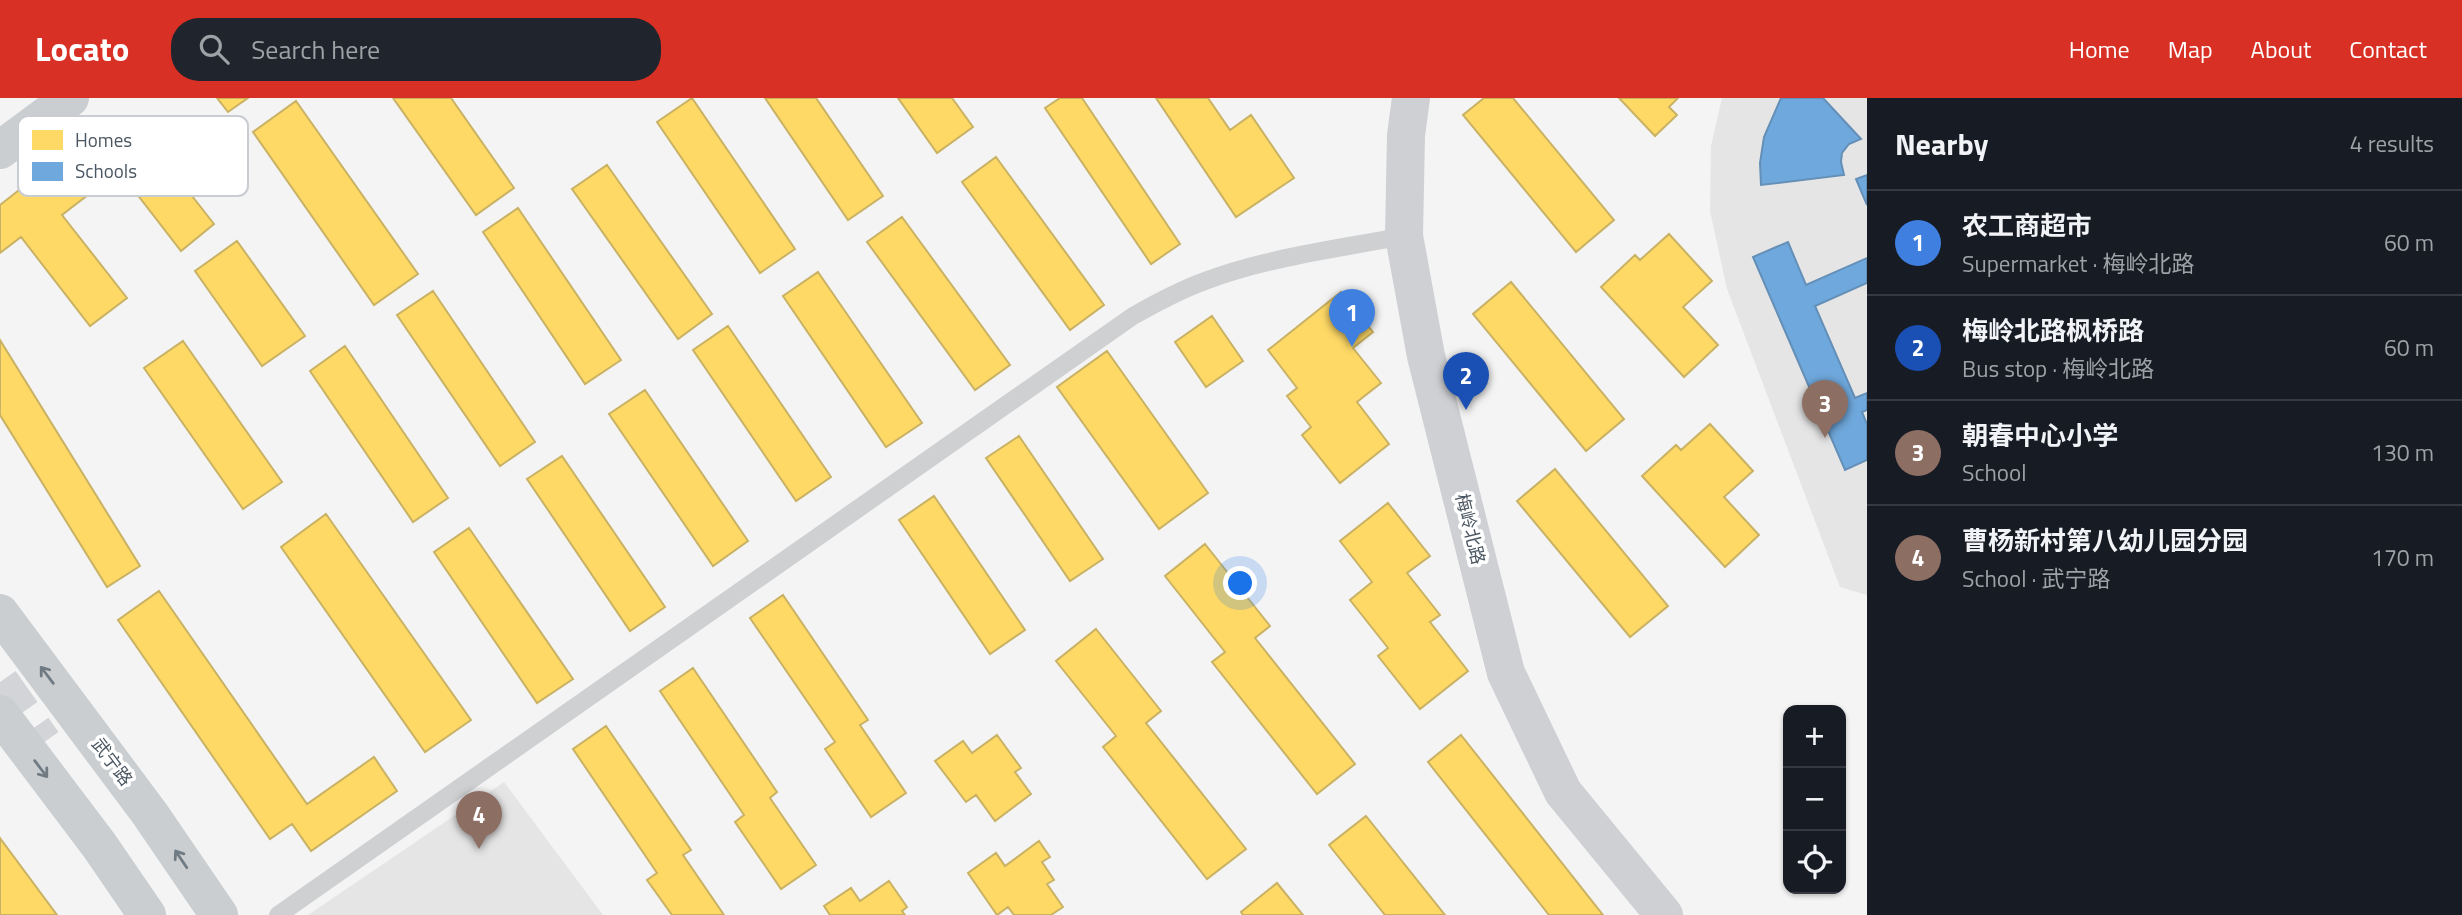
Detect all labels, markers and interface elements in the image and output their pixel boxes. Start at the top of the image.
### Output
search box [171,18,661,81]
text: Locato [35,24,129,74]
icon: search [195,30,233,68]
text: Search here [251,30,380,69]
text: Home [2069,31,2130,67]
text: Map [2168,31,2213,67]
text: About [2251,31,2311,67]
text: Contact [2349,31,2427,67]
legend [18,116,248,196]
text: Nearby [1895,121,1988,167]
text: Homes [75,125,132,154]
text: 4 results [2350,126,2434,161]
text: Schools [75,156,137,185]
text: 农工商超市 [1962,206,2092,245]
text: 1 [1912,225,1924,260]
text: 60 m [2384,225,2434,260]
text: Supermarket · 梅岭北路 [1962,246,2195,281]
pin: 1 [1329,289,1375,347]
text: 梅岭北路枫桥路 [1962,311,2144,350]
text: 2 [1912,330,1924,365]
text: 60 m [2384,330,2434,365]
text: Bus stop · 梅岭北路 [1962,351,2154,386]
pin: 2 [1443,352,1489,410]
pin: 3 [1802,380,1848,438]
text: 朝春中心小学 [1962,416,2118,455]
text: 3 [1912,435,1924,470]
text: 130 m [2371,435,2434,470]
text: School [1962,455,2026,490]
street label: 梅岭北路 [1449,491,1492,567]
text: 曹杨新村第八幼儿园分园 [1962,521,2248,560]
text: 4 [1912,540,1924,575]
text: 170 m [2371,540,2434,575]
text: School · 武宁路 [1962,561,2111,596]
your location [1223,566,1257,600]
one-way arrow [39,666,54,685]
map controls [1783,705,1846,894]
button: + [1783,705,1846,768]
street label: 武宁路 [85,732,139,791]
one-way arrow [34,759,49,778]
button: − [1783,768,1846,831]
pin: 4 [456,791,502,849]
button: locate [1783,831,1846,894]
one-way arrow [174,849,188,869]

